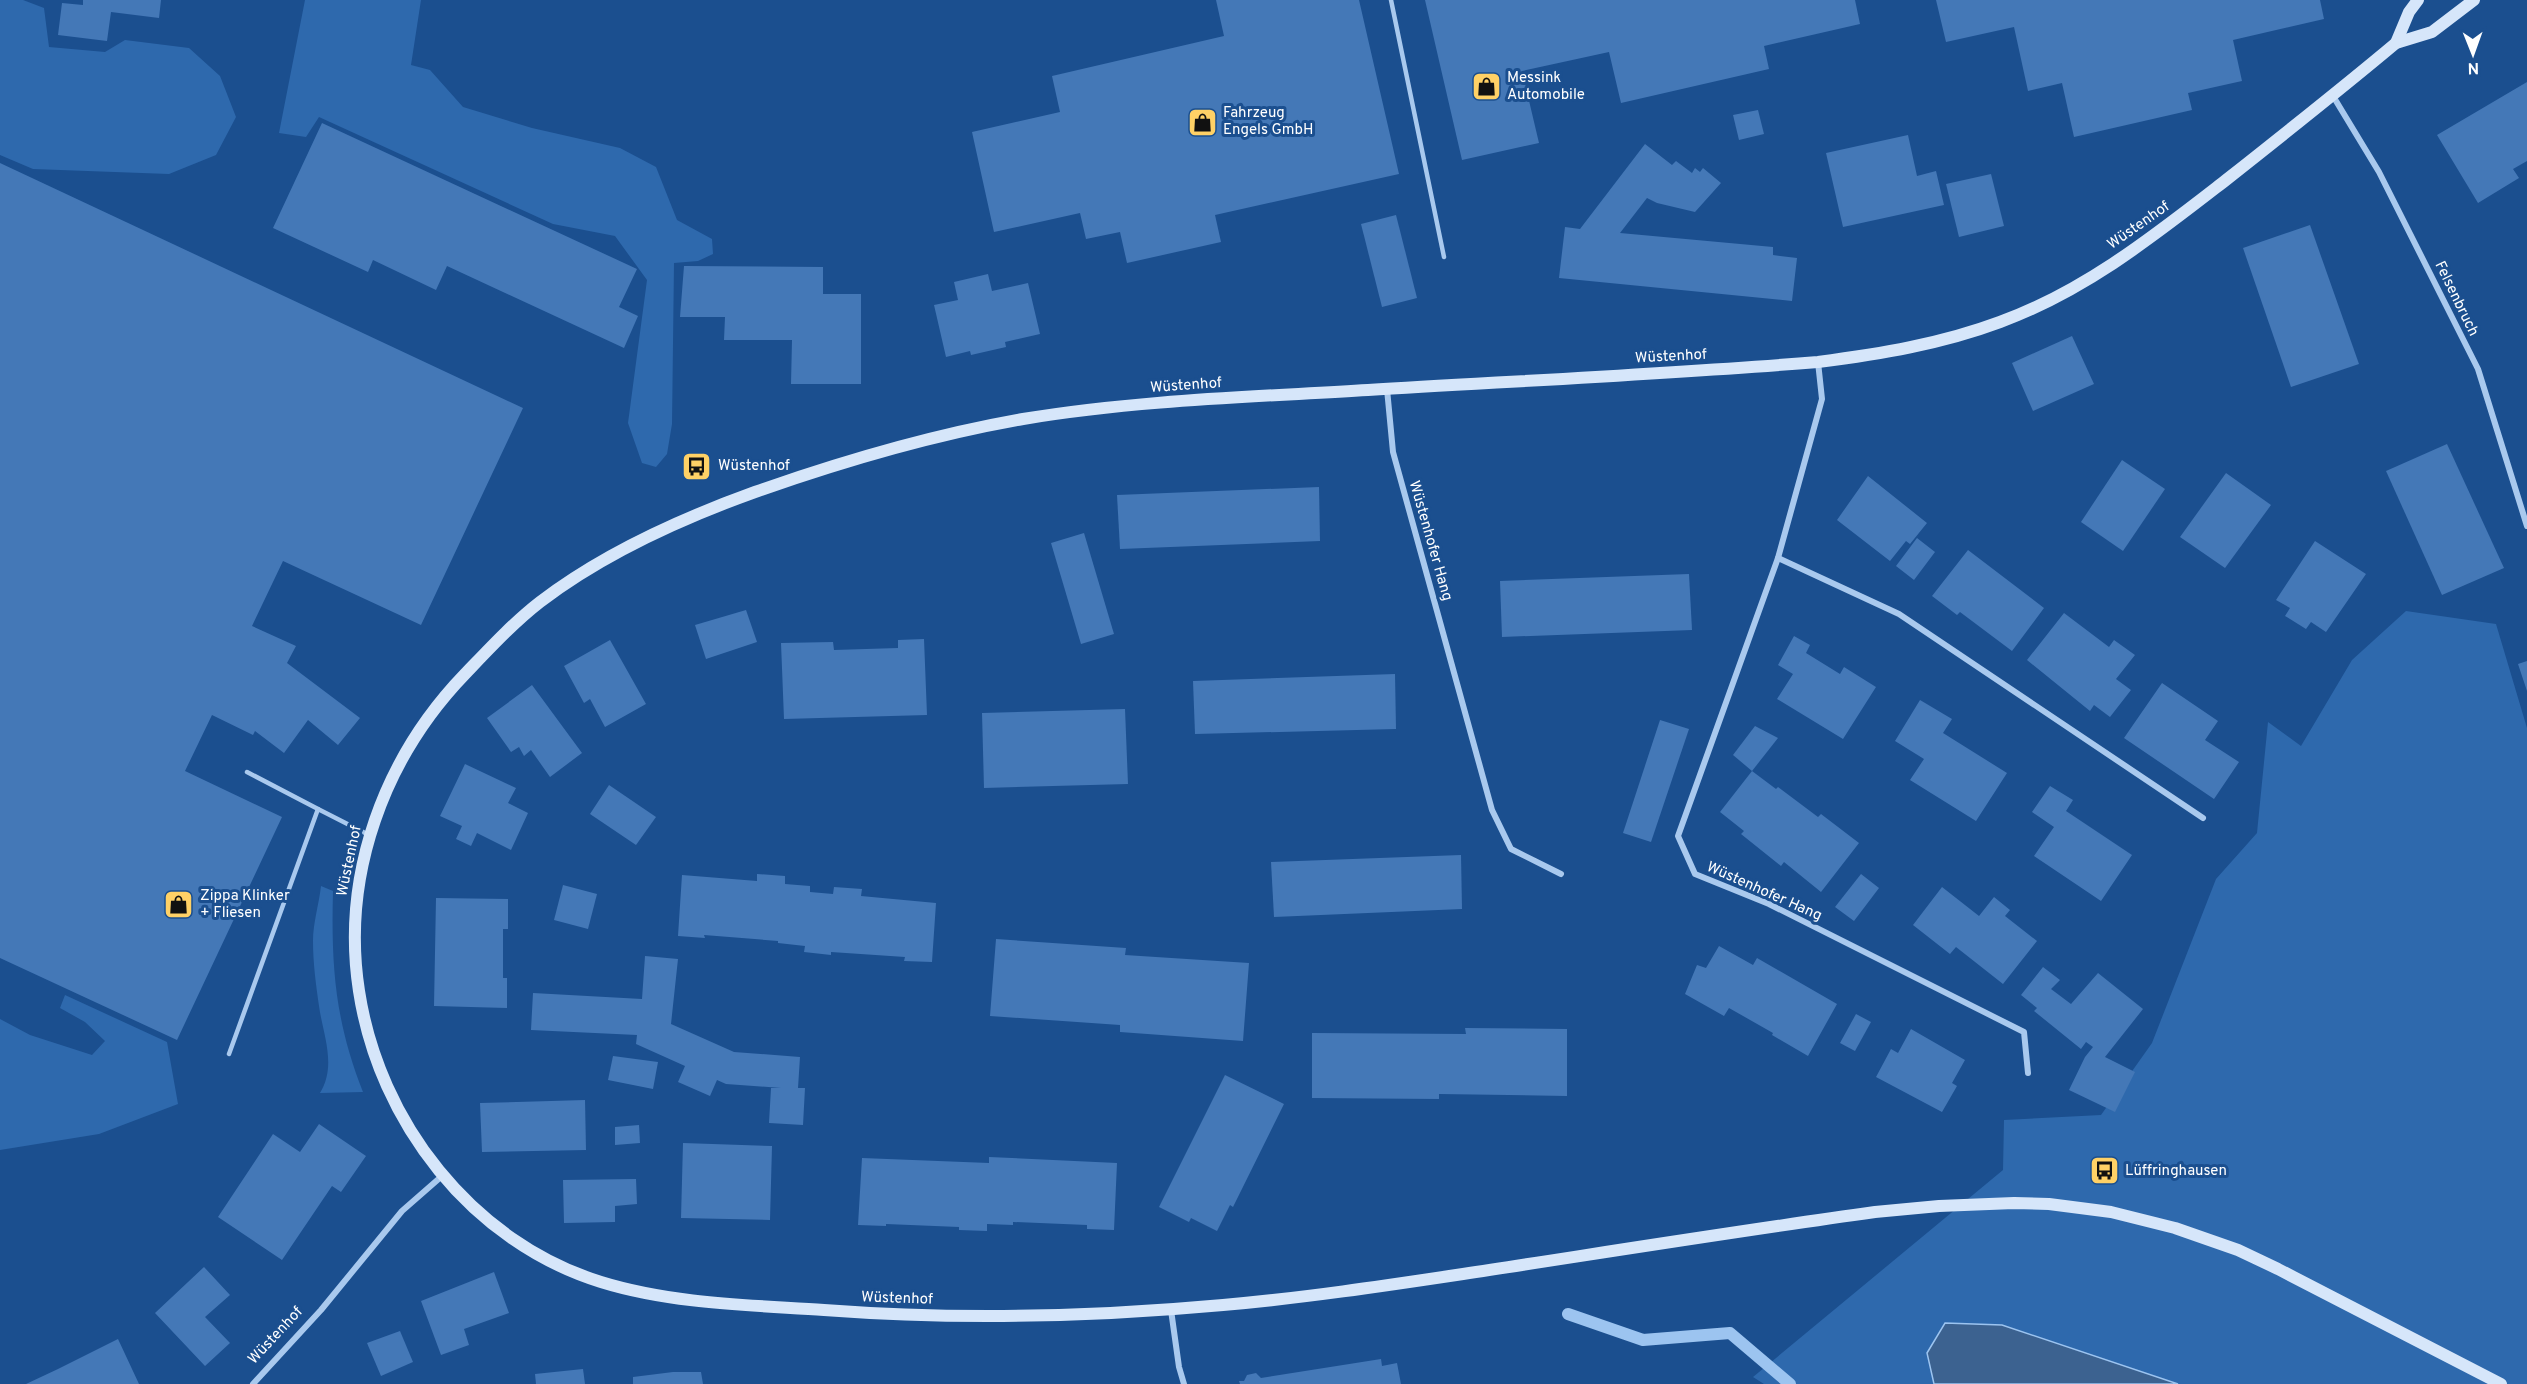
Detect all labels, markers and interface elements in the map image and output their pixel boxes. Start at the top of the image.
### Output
north arrow [2443,24,2503,84]
text: N [2467,57,2479,77]
place label: Messink Automobile [1507,69,1585,105]
shop icon: Messink Automobile [1470,71,1502,103]
place label: Fahrzeug Engels GmbH [1223,104,1313,140]
shop icon: Fahrzeug Engels GmbH [1186,106,1218,138]
street label: Wüstenhof [2104,198,2174,254]
street label: Felsenbruch [2430,258,2482,340]
street label: Wüstenhof [1635,346,1707,368]
street label: Wüstenhof [1149,374,1223,398]
bus stop icon: Wüstenhof [681,450,713,482]
place label: Wüstenhof [718,457,790,476]
street label: Wüstenhofer Hang [1404,479,1456,603]
street label: Wüstenhof [333,824,367,898]
street label: Wüstenhofer Hang [1703,858,1825,926]
place label: Zippa Klinker + Fliesen [200,887,290,923]
shop icon: Zippa Klinker + Fliesen [163,889,195,921]
bus stop icon: Lüffringhausen [2088,1155,2120,1187]
place label: Lüffringhausen [2125,1162,2227,1181]
street label: Wüstenhof [861,1288,933,1310]
street label: Wüstenhof [245,1303,307,1369]

